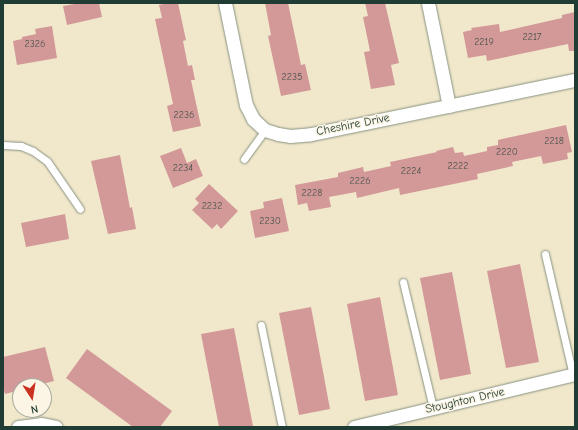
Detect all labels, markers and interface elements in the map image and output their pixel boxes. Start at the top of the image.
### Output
house number: 2217 [522,32,542,44]
house number: 2219 [474,37,494,49]
house number: 2326 [25,39,45,51]
house number: 2235 [282,72,302,84]
house number: 2236 [174,110,194,122]
street label: Cheshire Drive [315,111,391,139]
house number: 2218 [544,136,564,148]
house number: 2220 [496,147,518,159]
house number: 2222 [448,161,468,173]
house number: 2234 [173,163,193,175]
house number: 2224 [401,166,421,178]
house number: 2226 [349,176,371,188]
house number: 2228 [302,188,322,200]
house number: 2232 [202,201,222,213]
house number: 2230 [259,216,281,228]
north arrow [12,378,52,418]
street label: Stoughton Drive [424,385,506,417]
text: N [30,402,39,416]

